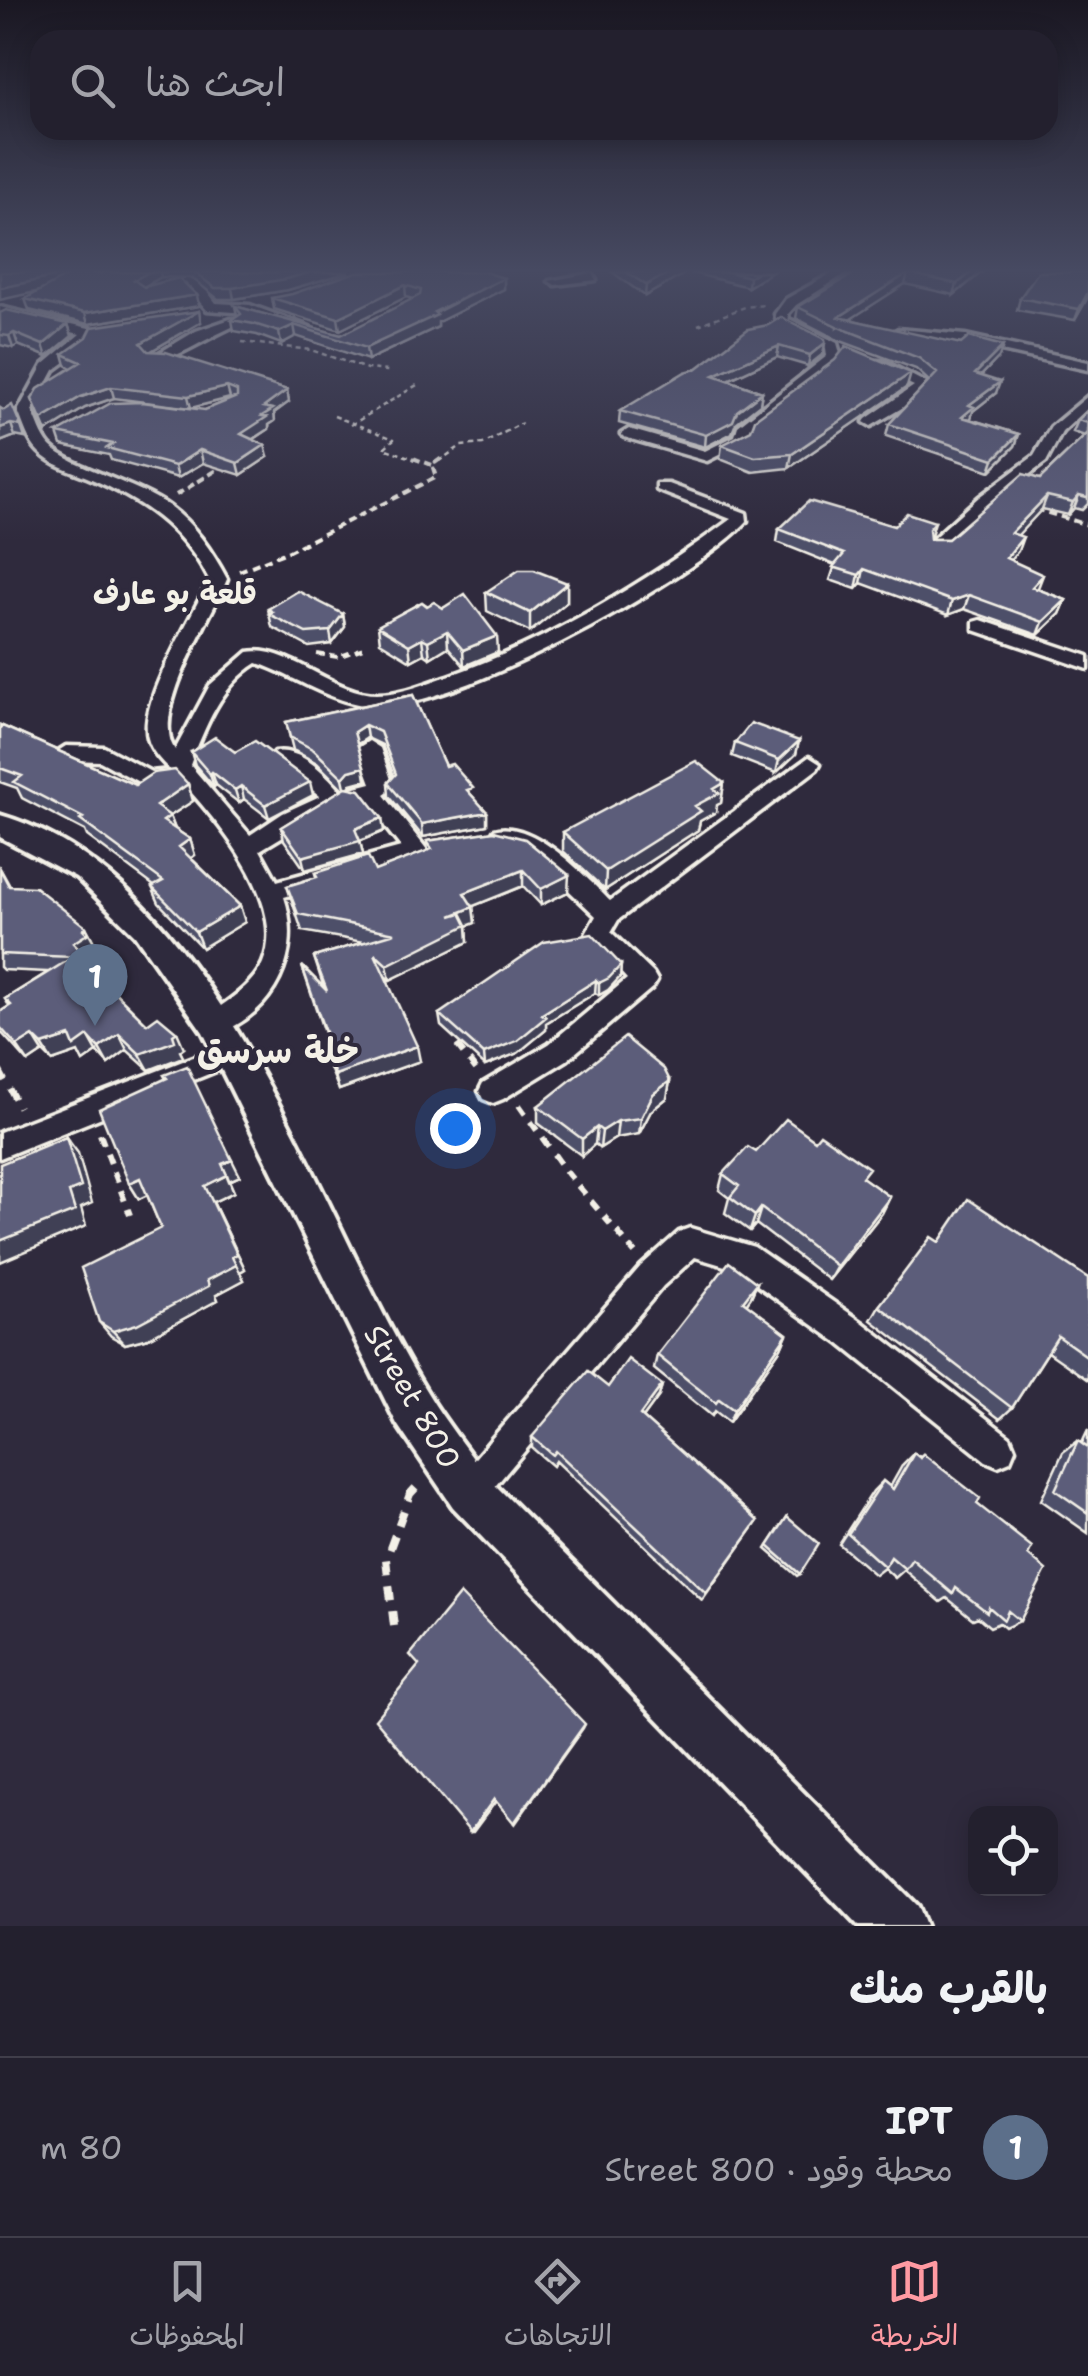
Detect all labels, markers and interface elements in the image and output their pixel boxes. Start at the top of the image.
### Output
search box [30,30,1058,140]
text: ابحث هنا [145,57,285,108]
icon: search [65,58,120,113]
district label: قلعة بو عارف [93,573,257,614]
pin: 1 [62,944,128,1026]
district label: خلة سرسق [197,1027,359,1074]
your location [430,1103,481,1154]
street label: Street 800 [355,1317,470,1477]
map controls [968,1806,1058,1896]
button: locate [968,1806,1058,1896]
text: بالقرب منك [849,1960,1048,2016]
text: IPT [885,2095,953,2146]
text: 80 m [40,2126,123,2169]
text: 1 [1008,2126,1023,2169]
text: محطة وقود · Street 800 [604,2148,953,2191]
tab: المحفوظات [130,2254,245,2360]
tab: الاتجاهات [504,2254,612,2360]
tab: الخريطة [871,2254,958,2360]

